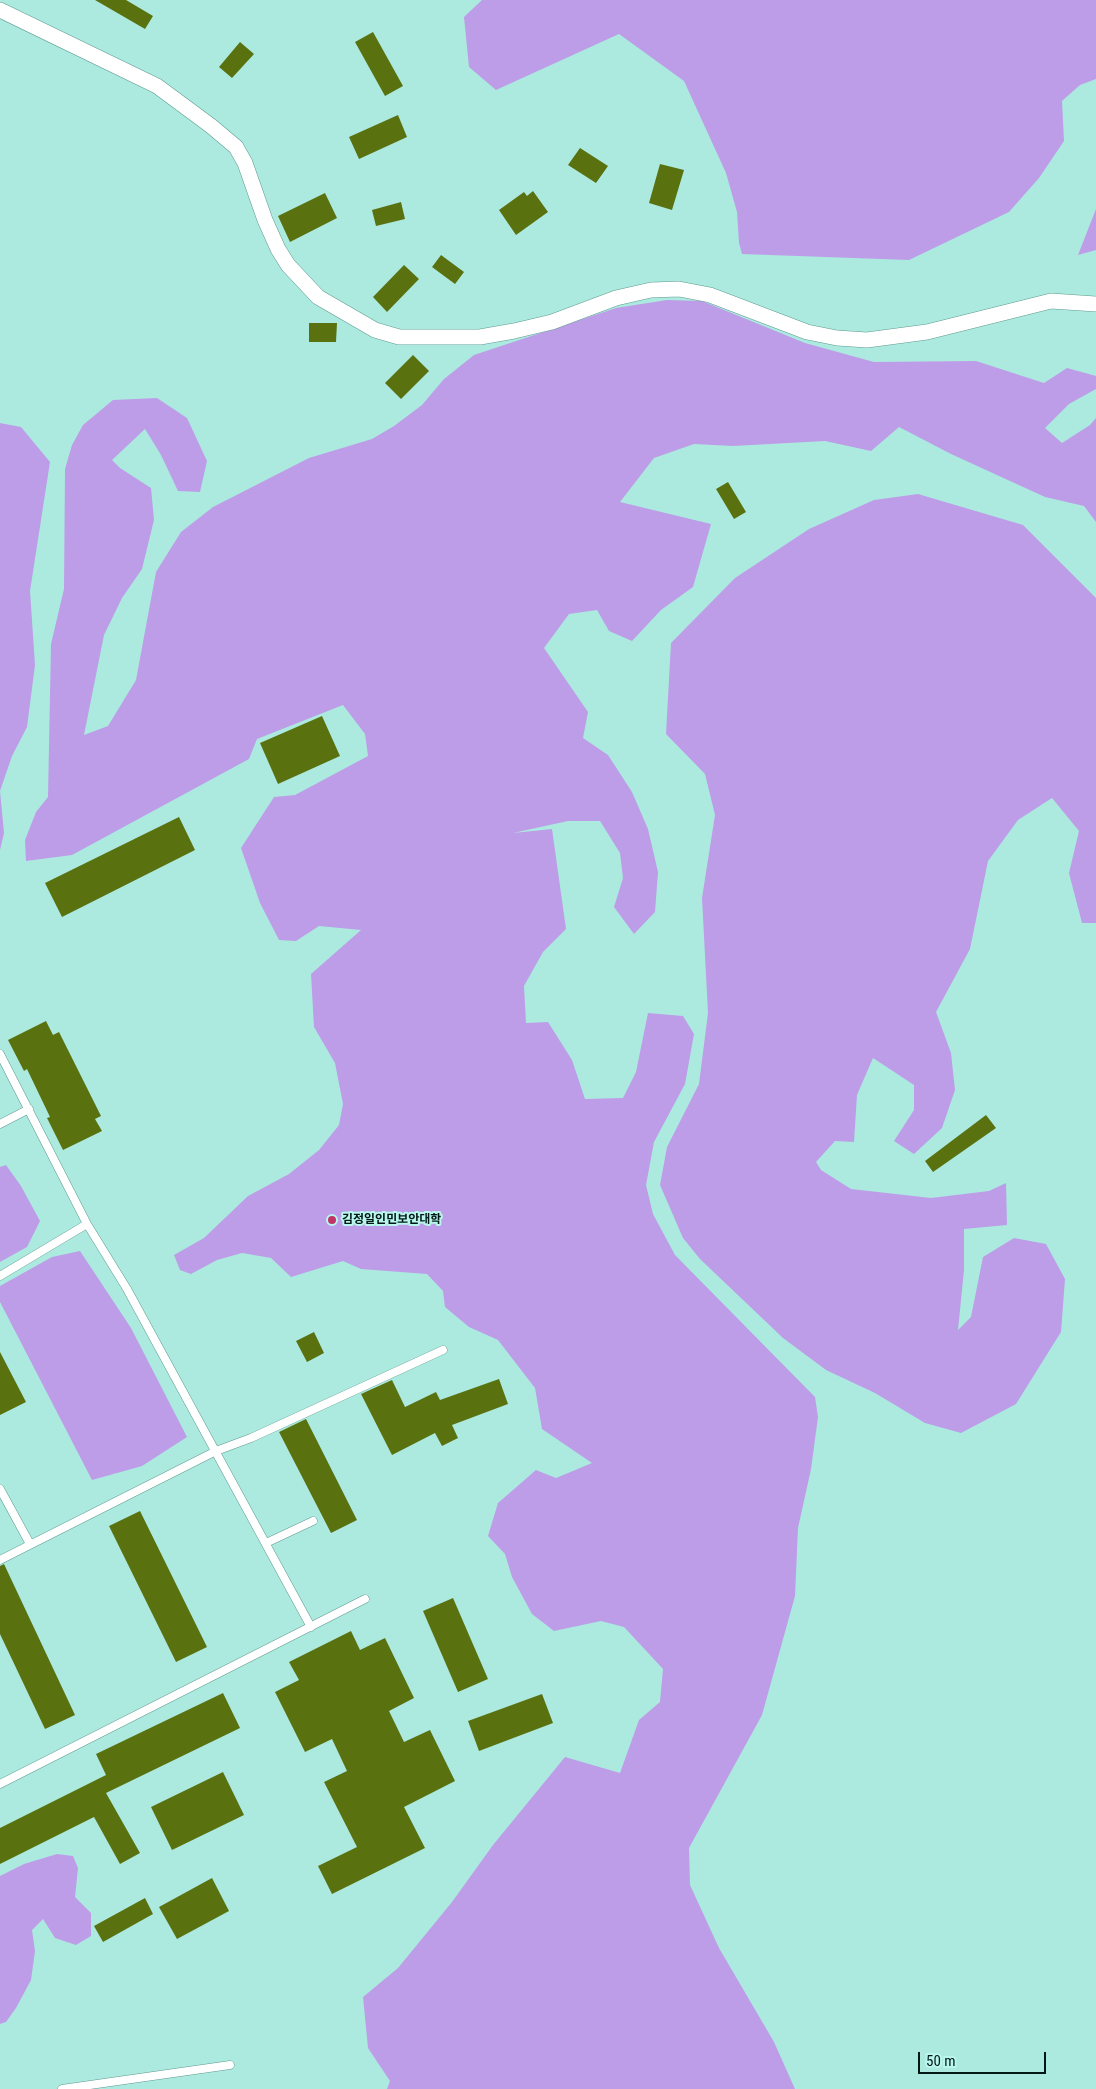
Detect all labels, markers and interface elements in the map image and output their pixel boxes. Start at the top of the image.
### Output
place label: 김정일인민보안대학 [342,1213,441,1227]
marker: 김정일인민보안대학 [326,1214,338,1226]
scale bar [921,2042,1048,2074]
text: 50 m [926,2052,956,2070]

